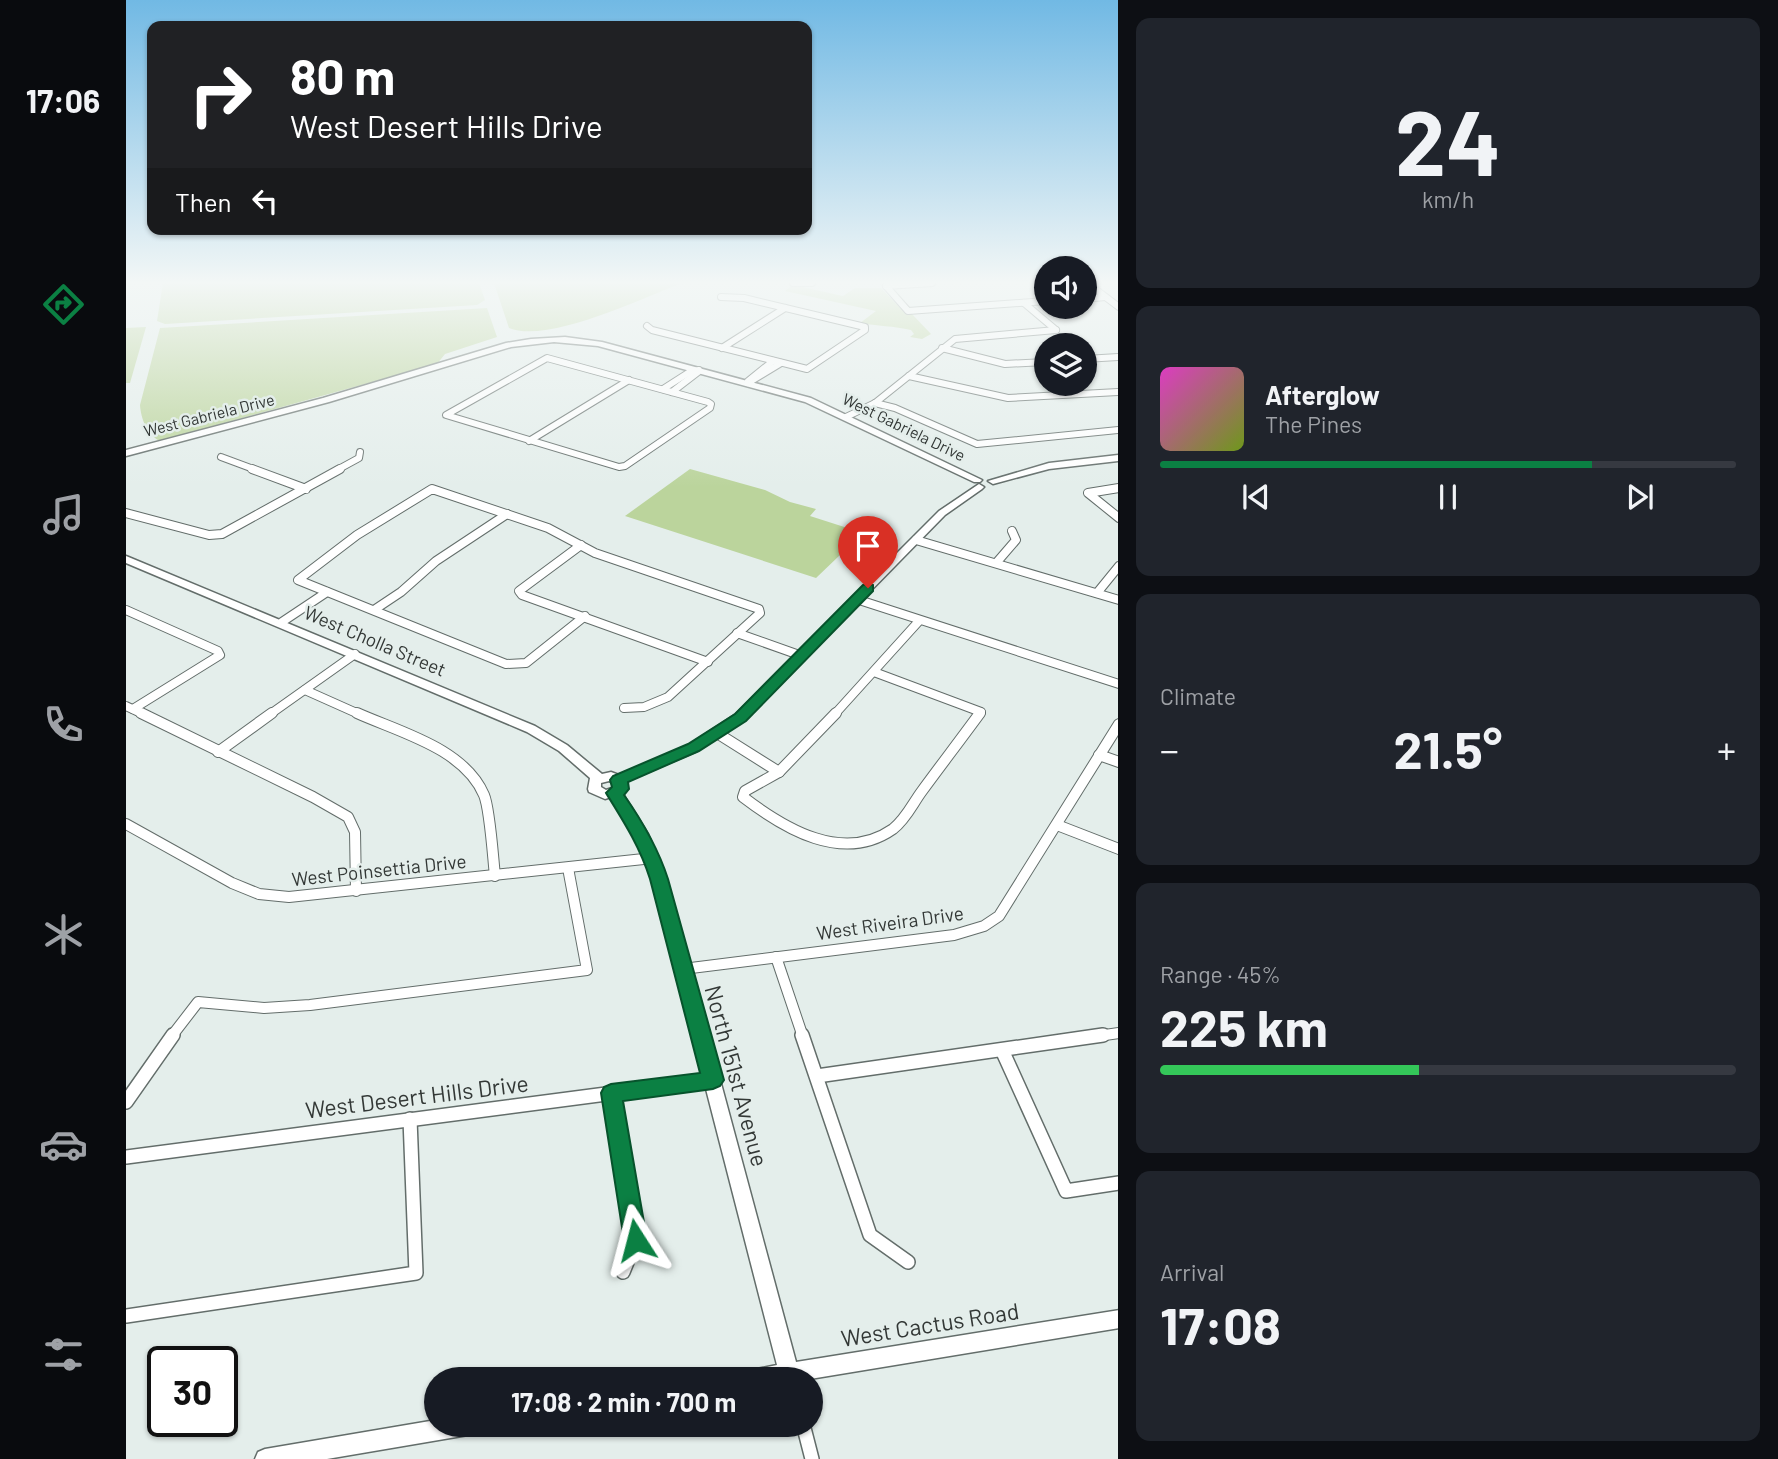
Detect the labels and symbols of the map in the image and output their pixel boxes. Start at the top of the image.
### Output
street label: West Gabriela Drive [142,389,276,440]
street label: West Gabriela Drive [840,389,969,464]
pin [838,516,898,588]
street label: West Cholla Street [301,600,449,681]
street label: West Poinsettia Drive [290,849,467,890]
street label: West Riveira Drive [815,901,965,944]
street label: North 151st Avenue [699,982,775,1169]
street label: West Desert Hills Drive [304,1068,530,1124]
position arrow [599,1203,673,1277]
street label: West Cactus Road [839,1296,1021,1352]
speed limit sign: 30 [147,1346,238,1437]

